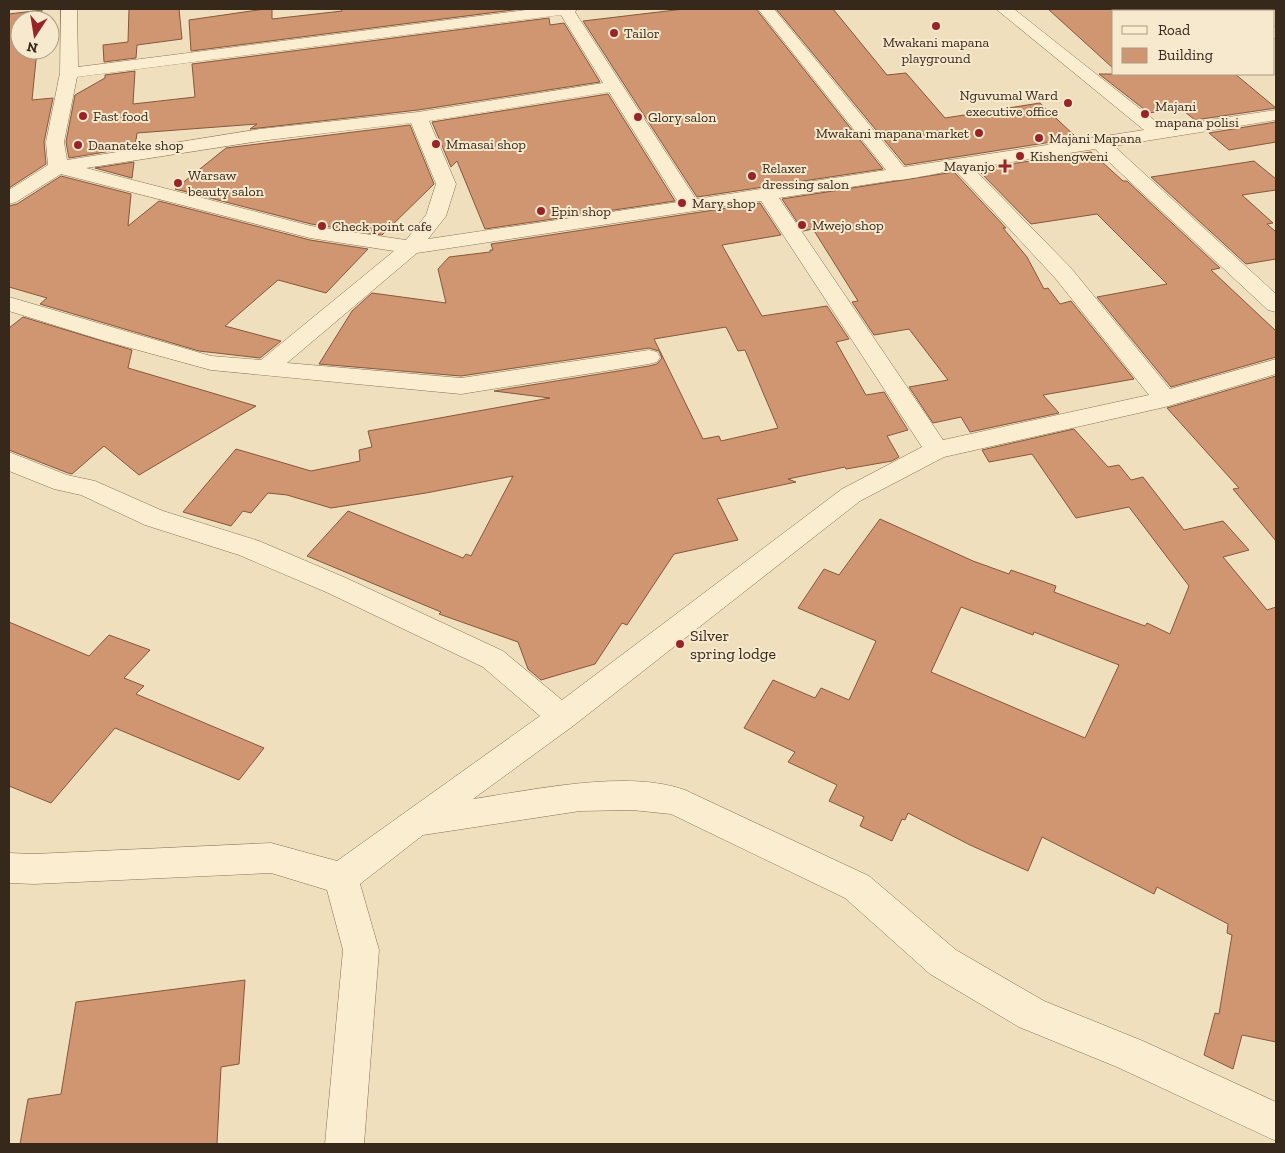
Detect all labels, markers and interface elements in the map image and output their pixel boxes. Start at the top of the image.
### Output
north arrow [10,10,60,60]
legend [1112,10,1275,75]
marker: Mwakani mapana playground [930,20,942,32]
text: Road [1158,21,1191,39]
place label: Tailor [624,25,660,42]
marker: Tailor [608,27,620,39]
place label: Mwakani mapana playground [883,34,990,67]
text: N [25,38,39,57]
text: Building [1158,46,1213,64]
place label: Nguvumal Ward executive office [960,87,1058,120]
marker: Nguvumal Ward executive office [1062,97,1074,109]
place label: Majani mapana polisi [1155,98,1239,131]
place label: Fast food [93,108,149,125]
marker: Majani mapana polisi [1139,108,1151,120]
place label: Glory salon [648,109,716,126]
marker: Fast food [77,110,89,122]
marker: Glory salon [632,111,644,123]
place label: Mwakani mapana market [816,125,970,142]
marker: Mwakani mapana market [973,127,985,139]
place label: Majani Mapana [1049,130,1142,147]
marker: Majani Mapana [1033,132,1045,144]
place label: Mmasai shop [446,136,526,153]
place label: Daanateke shop [88,137,184,154]
marker: Mmasai shop [430,138,442,150]
marker: Daanateke shop [72,139,84,151]
place label: Kishengweni [1030,148,1108,165]
marker: Kishengweni [1014,150,1026,162]
place label: Mayanjo [944,158,995,175]
place label: Relaxer dressing salon [762,160,849,193]
marker: Mayanjo [999,160,1011,172]
place label: Warsaw beauty salon [187,167,264,200]
marker: Relaxer dressing salon [746,170,758,182]
marker: Warsaw beauty salon [172,177,184,189]
place label: Mary shop [692,195,756,212]
marker: Mary shop [676,197,688,209]
place label: Epin shop [551,203,611,220]
marker: Epin shop [535,205,547,217]
place label: Mwejo shop [812,217,884,234]
place label: Check point cafe [332,218,432,235]
marker: Mwejo shop [796,219,808,231]
marker: Check point cafe [316,220,328,232]
place label: Silver spring lodge [690,626,776,663]
marker: Silver spring lodge [674,638,686,650]

